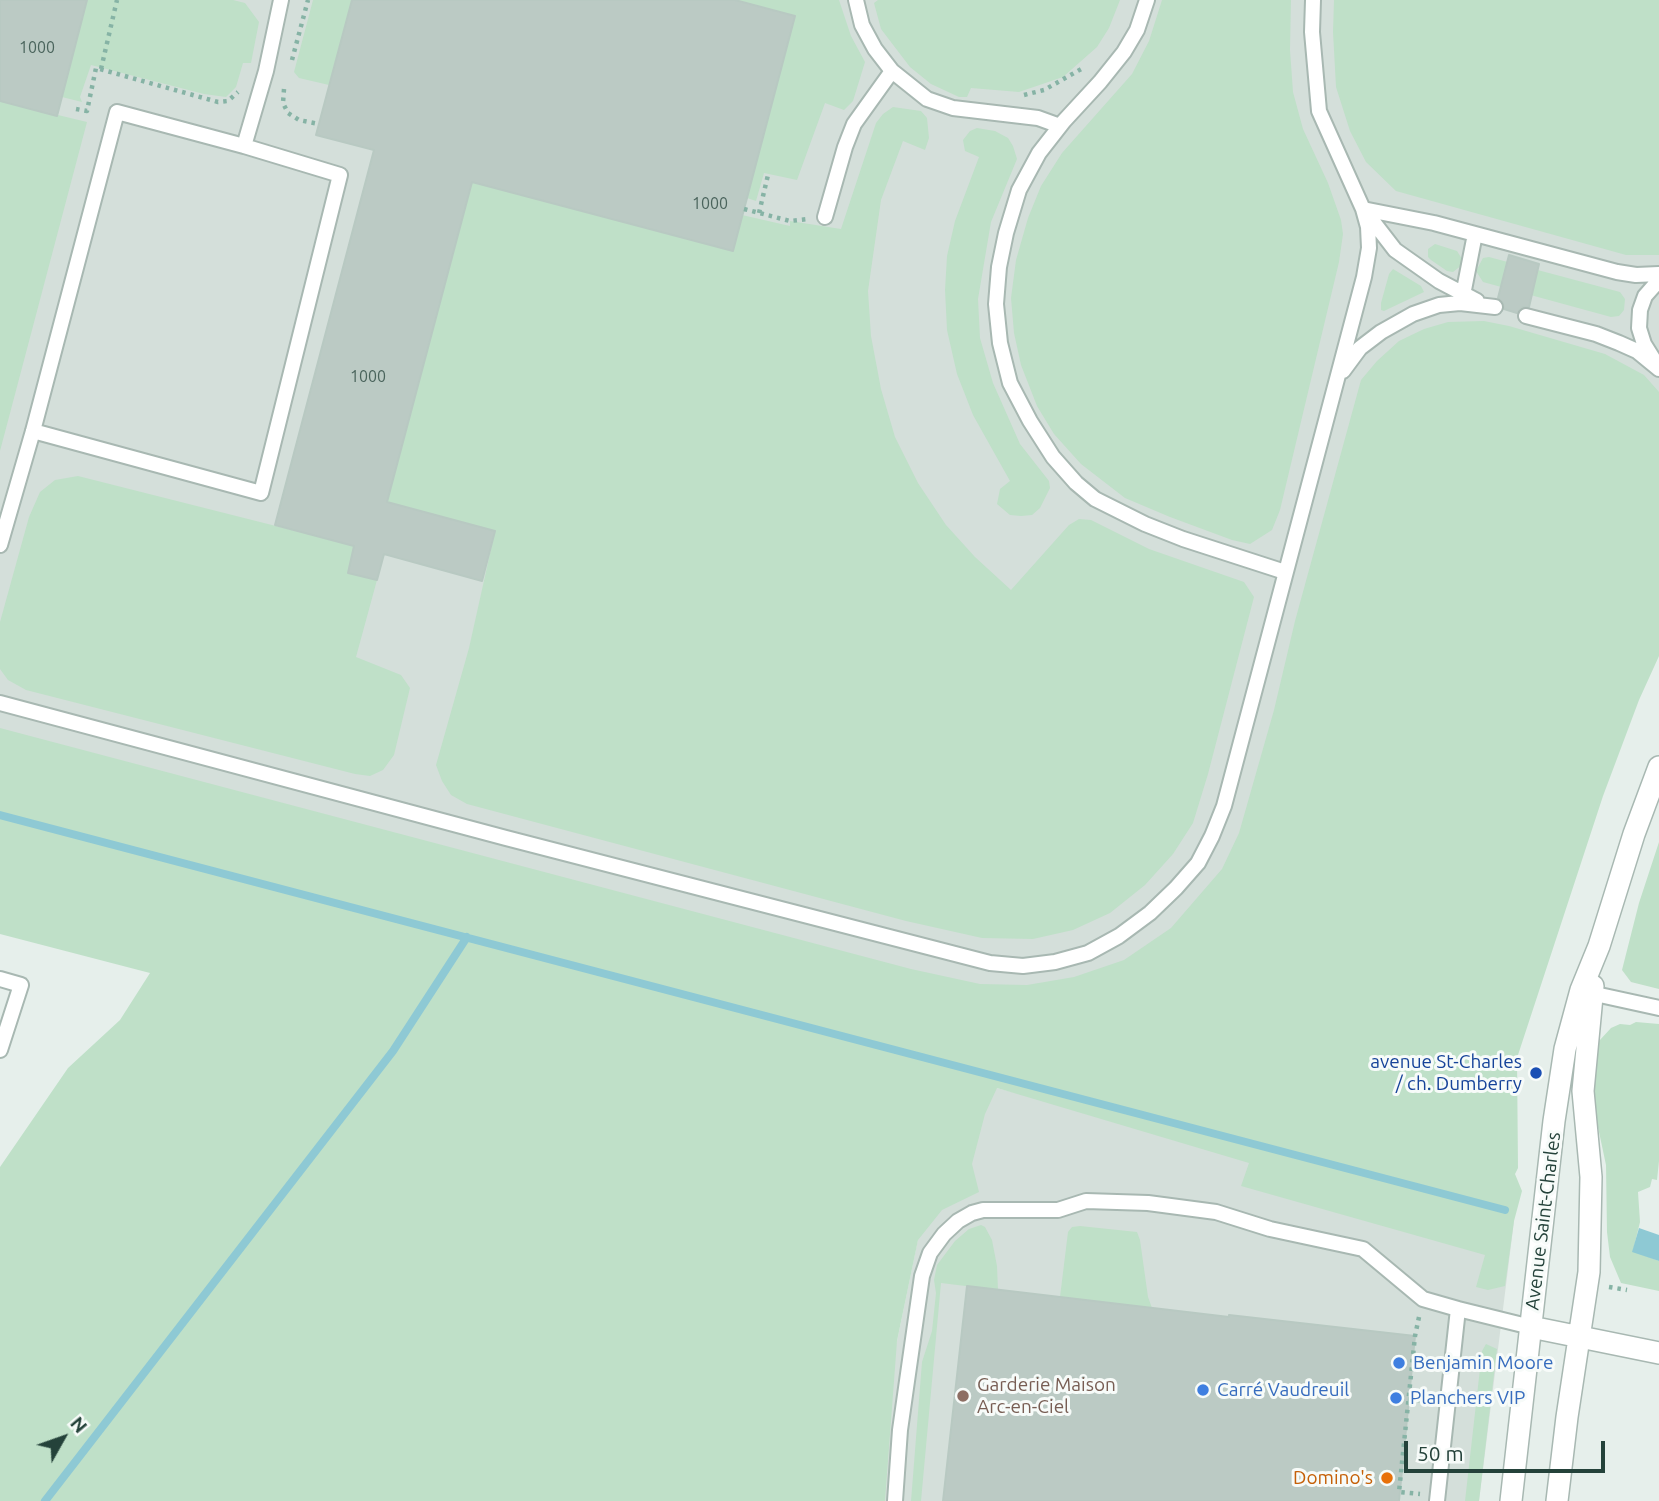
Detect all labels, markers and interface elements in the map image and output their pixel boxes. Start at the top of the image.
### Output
house number: 1000 [19,38,55,58]
house number: 1000 [692,194,728,214]
house number: 1000 [350,367,386,387]
place label: avenue St-Charles / ch. Dumberry [1370,1051,1522,1095]
marker: avenue St-Charles / ch. Dumberry [1528,1065,1544,1081]
street label: Avenue Saint-Charles [1521,1131,1565,1311]
place label: Benjamin Moore [1413,1352,1553,1374]
marker: Benjamin Moore [1391,1355,1407,1371]
place label: Garderie Maison Arc-en-Ciel [977,1374,1116,1418]
place label: Carré Vaudreuil [1217,1379,1349,1401]
marker: Carré Vaudreuil [1195,1382,1211,1398]
place label: Planchers VIP [1410,1387,1525,1409]
marker: Garderie Maison Arc-en-Ciel [955,1388,971,1404]
marker: Planchers VIP [1388,1390,1404,1406]
north arrow [28,1403,98,1473]
text: N [66,1412,92,1437]
scale bar [1407,1428,1608,1472]
text: 50 m [1417,1441,1464,1465]
place label: Domino's [1293,1467,1373,1489]
marker: Domino's [1379,1470,1395,1486]

